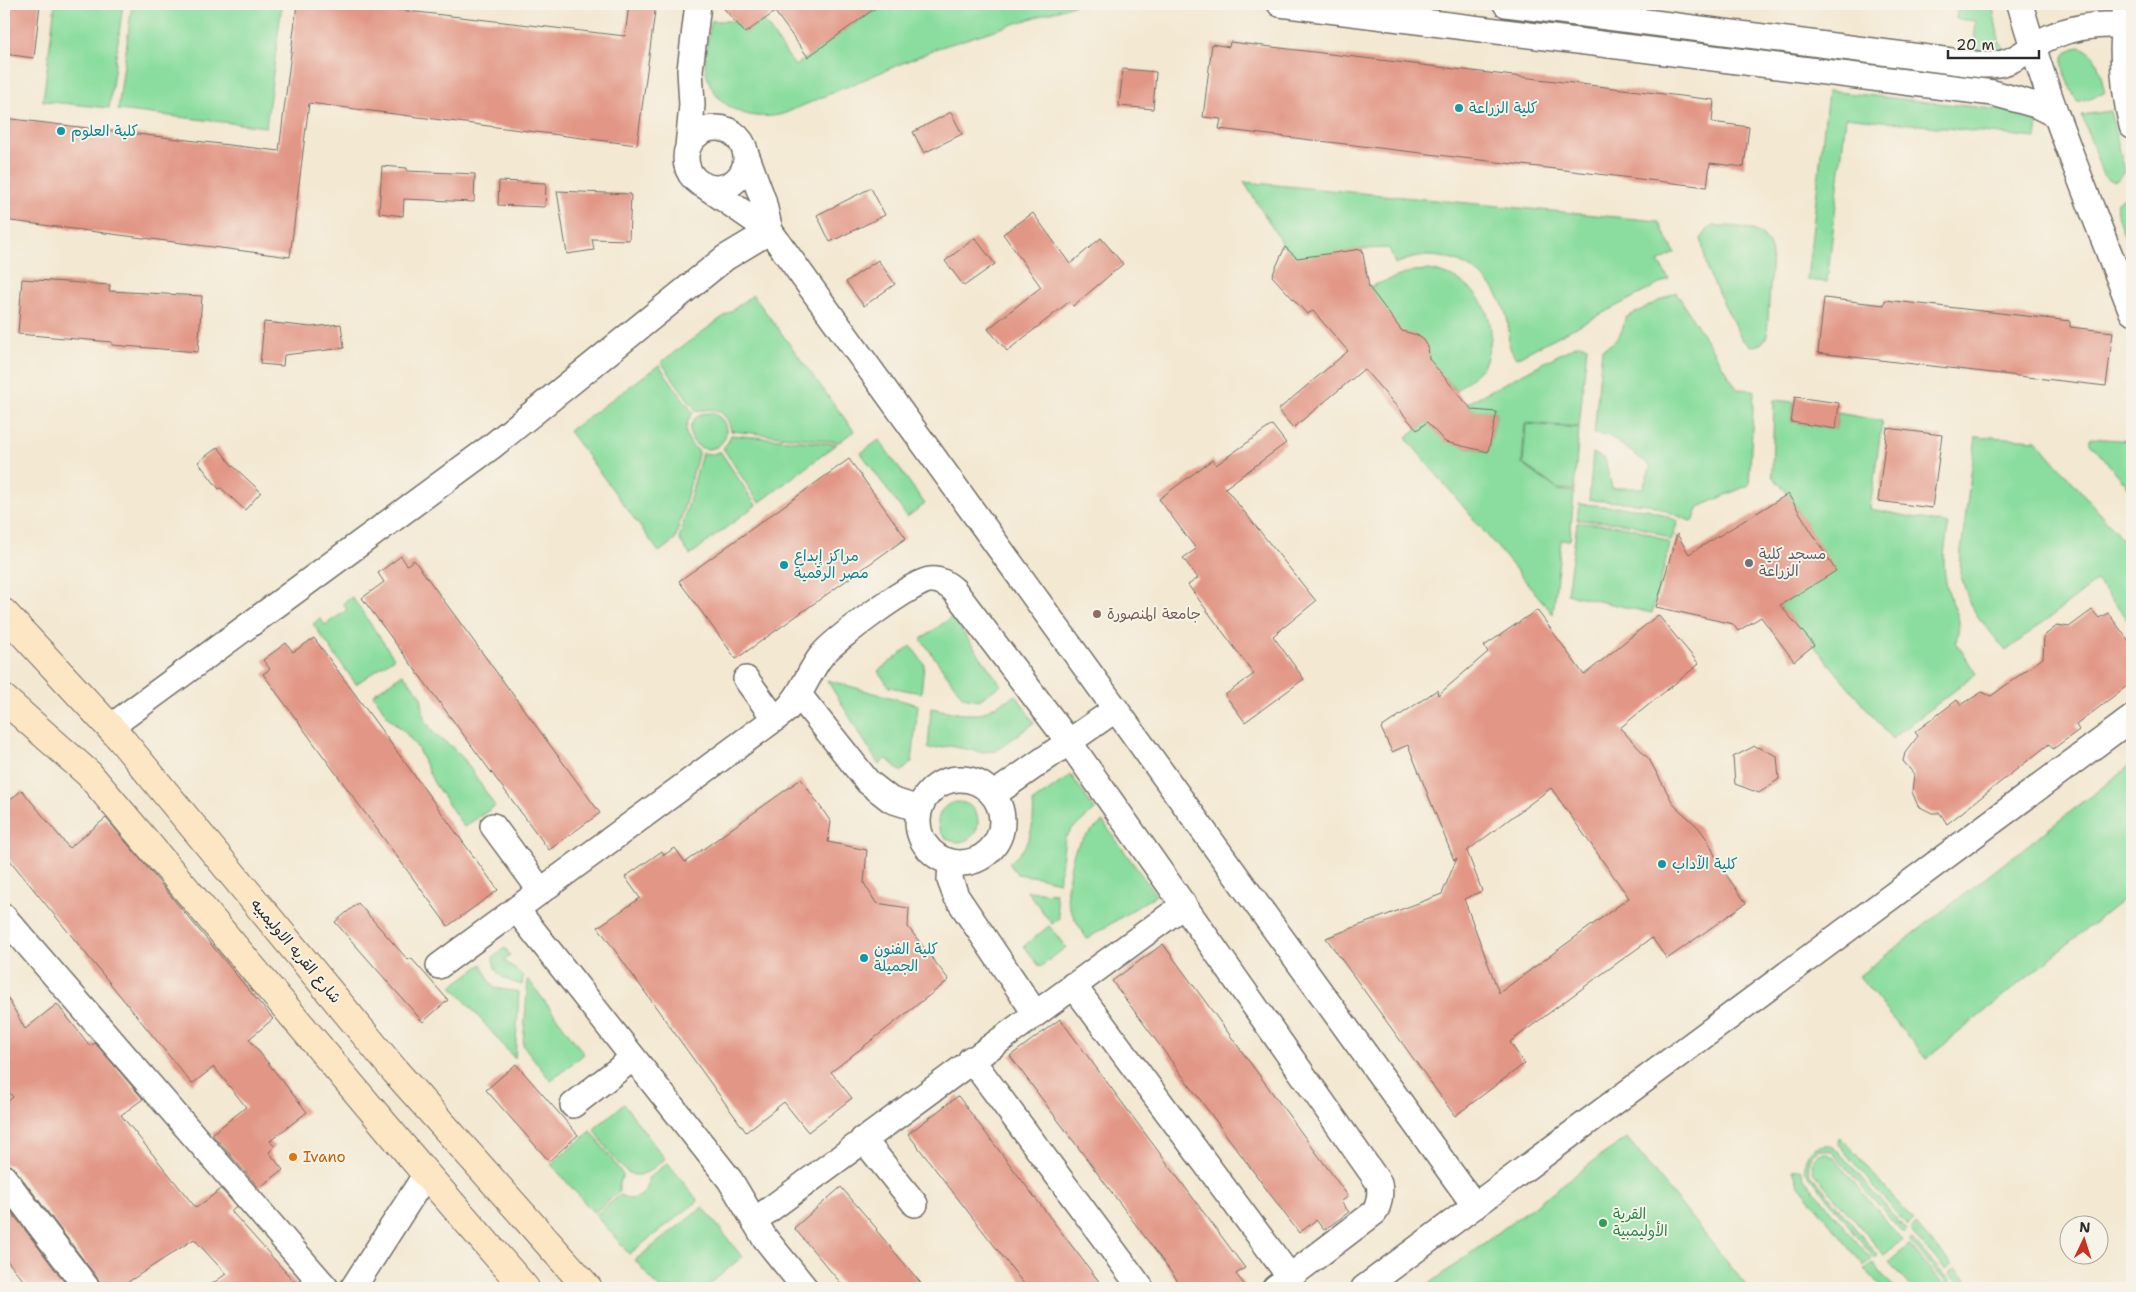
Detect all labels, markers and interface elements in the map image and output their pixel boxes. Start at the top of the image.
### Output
scale bar [1948,28,2040,60]
text: 20 m [1956,35,1995,55]
place label: كلية الزراعة [1469,98,1537,118]
marker: كلية الزراعة [1453,102,1465,114]
place label: كلية العلوم [71,121,138,142]
marker: كلية العلوم [55,125,67,137]
place label: مسجد كلية الزراعة [1759,544,1826,581]
place label: مراكز إبداع مصر الرقمية [794,546,869,583]
marker: مسجد كلية الزراعة [1743,557,1755,569]
marker: مراكز إبداع مصر الرقمية [778,559,790,571]
place label: جامعة المنصورة [1107,604,1201,624]
marker: جامعة المنصورة [1091,608,1103,620]
place label: كلية الآداب [1672,854,1738,874]
marker: كلية الآداب [1656,858,1668,870]
street label: شارع القريه الاوليمبيه [246,895,346,1007]
place label: كلية الفنون الجميلة [874,939,938,976]
marker: كلية الفنون الجميلة [858,952,870,964]
place label: Ivano [303,1147,346,1167]
marker: Ivano [287,1151,299,1163]
place label: القرية الأوليمبية [1613,1204,1668,1241]
north arrow [2058,1214,2108,1264]
marker: القرية الأوليمبية [1597,1217,1609,1229]
text: N [2079,1218,2091,1236]

